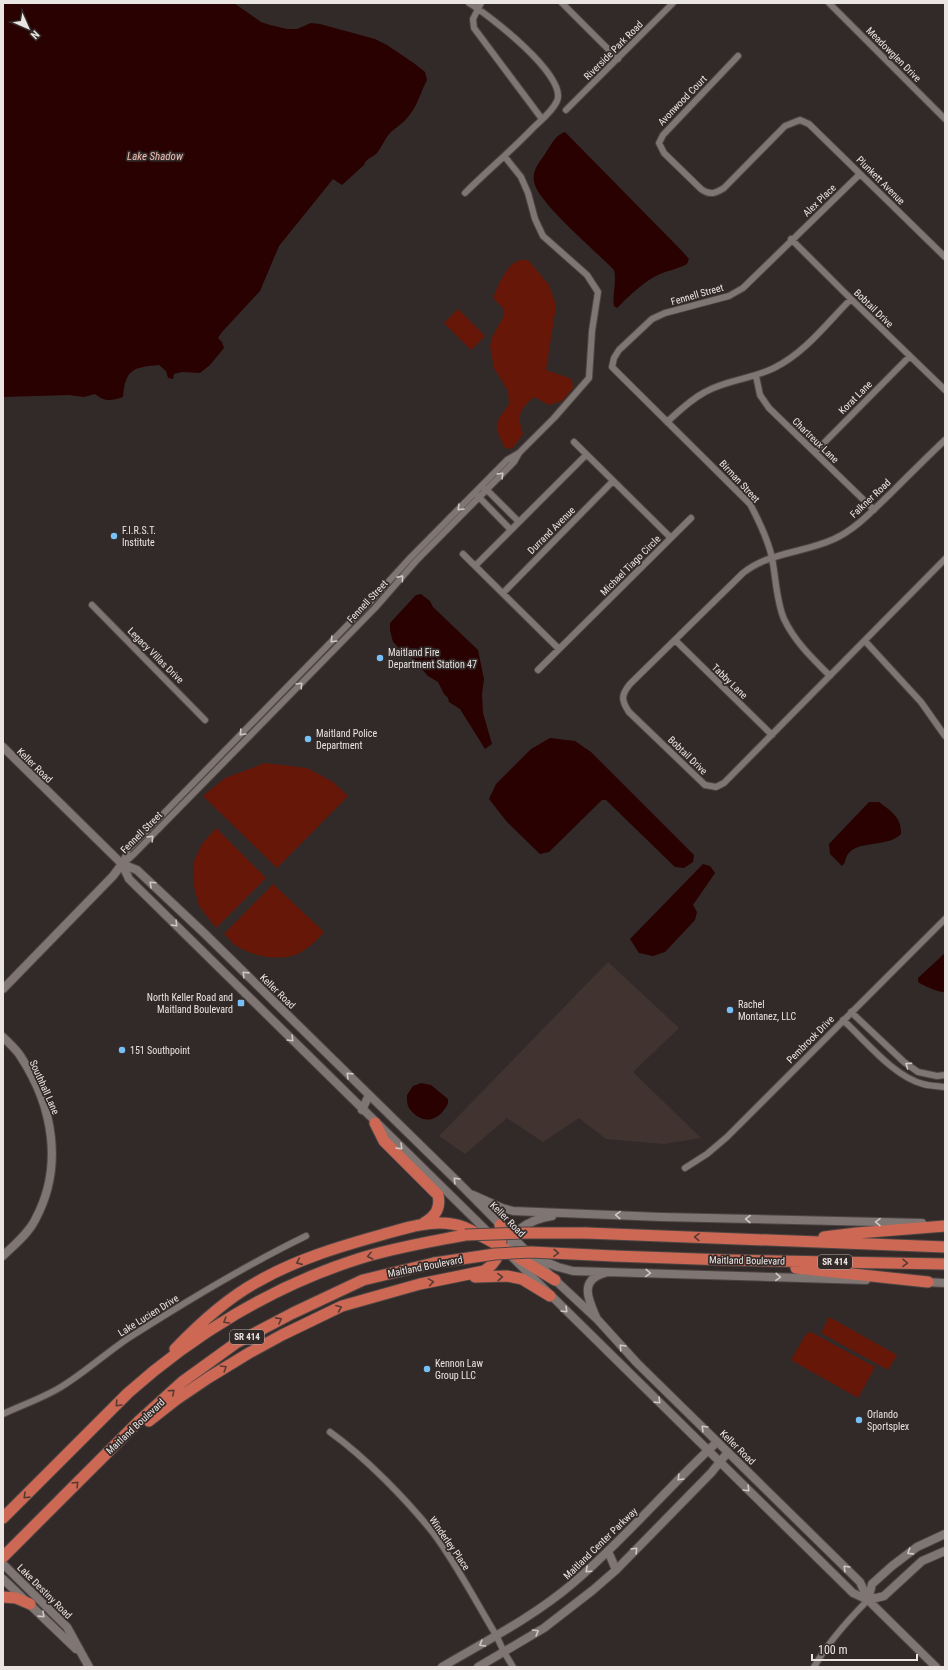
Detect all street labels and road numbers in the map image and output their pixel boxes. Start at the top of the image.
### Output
street label: Riverside Park Road [582,19,645,82]
street label: Meadowglen Drive [864,25,923,84]
street label: Avonwood Court [656,73,709,128]
street label: Plunkett Avenue [854,154,907,207]
street label: Alex Place [801,182,838,219]
street label: Fennell Street [670,282,725,307]
street label: Bobtail Drive [852,287,896,330]
street label: Korat Lane [836,378,874,416]
street label: Chartreux Lane [790,416,841,465]
street label: Birman Street [717,458,762,505]
street label: Falkner Road [848,477,893,520]
street label: Durrand Avenue [525,504,577,556]
street label: Michael Tiago Circle [598,533,663,598]
street label: Fennell Street [345,578,390,625]
street label: Legacy Villas Drive [125,625,186,686]
street label: Tabby Lane [710,662,750,701]
street label: Bobtail Drive [666,734,710,777]
street label: Keller Road [15,746,55,785]
street label: Fennell Street [118,809,164,855]
street label: Keller Road [258,972,298,1011]
street label: Pembrook Drive [784,1013,837,1065]
street label: Southhall Lane [28,1058,62,1116]
street label: Keller Road [488,1200,527,1239]
street label: Maitland Boulevard [387,1254,463,1279]
street label: Maitland Boulevard [709,1254,785,1267]
road number: SR 414 [818,1255,852,1269]
street label: Lake Lucien Drive [116,1292,181,1338]
road number: SR 414 [230,1330,264,1344]
street label: Maitland Boulevard [104,1396,167,1456]
street label: Keller Road [718,1428,758,1467]
street label: Maitland Center Parkway [561,1505,639,1581]
street label: Winderley Place [427,1514,472,1572]
street label: Lake Destiny Road [15,1562,74,1621]

